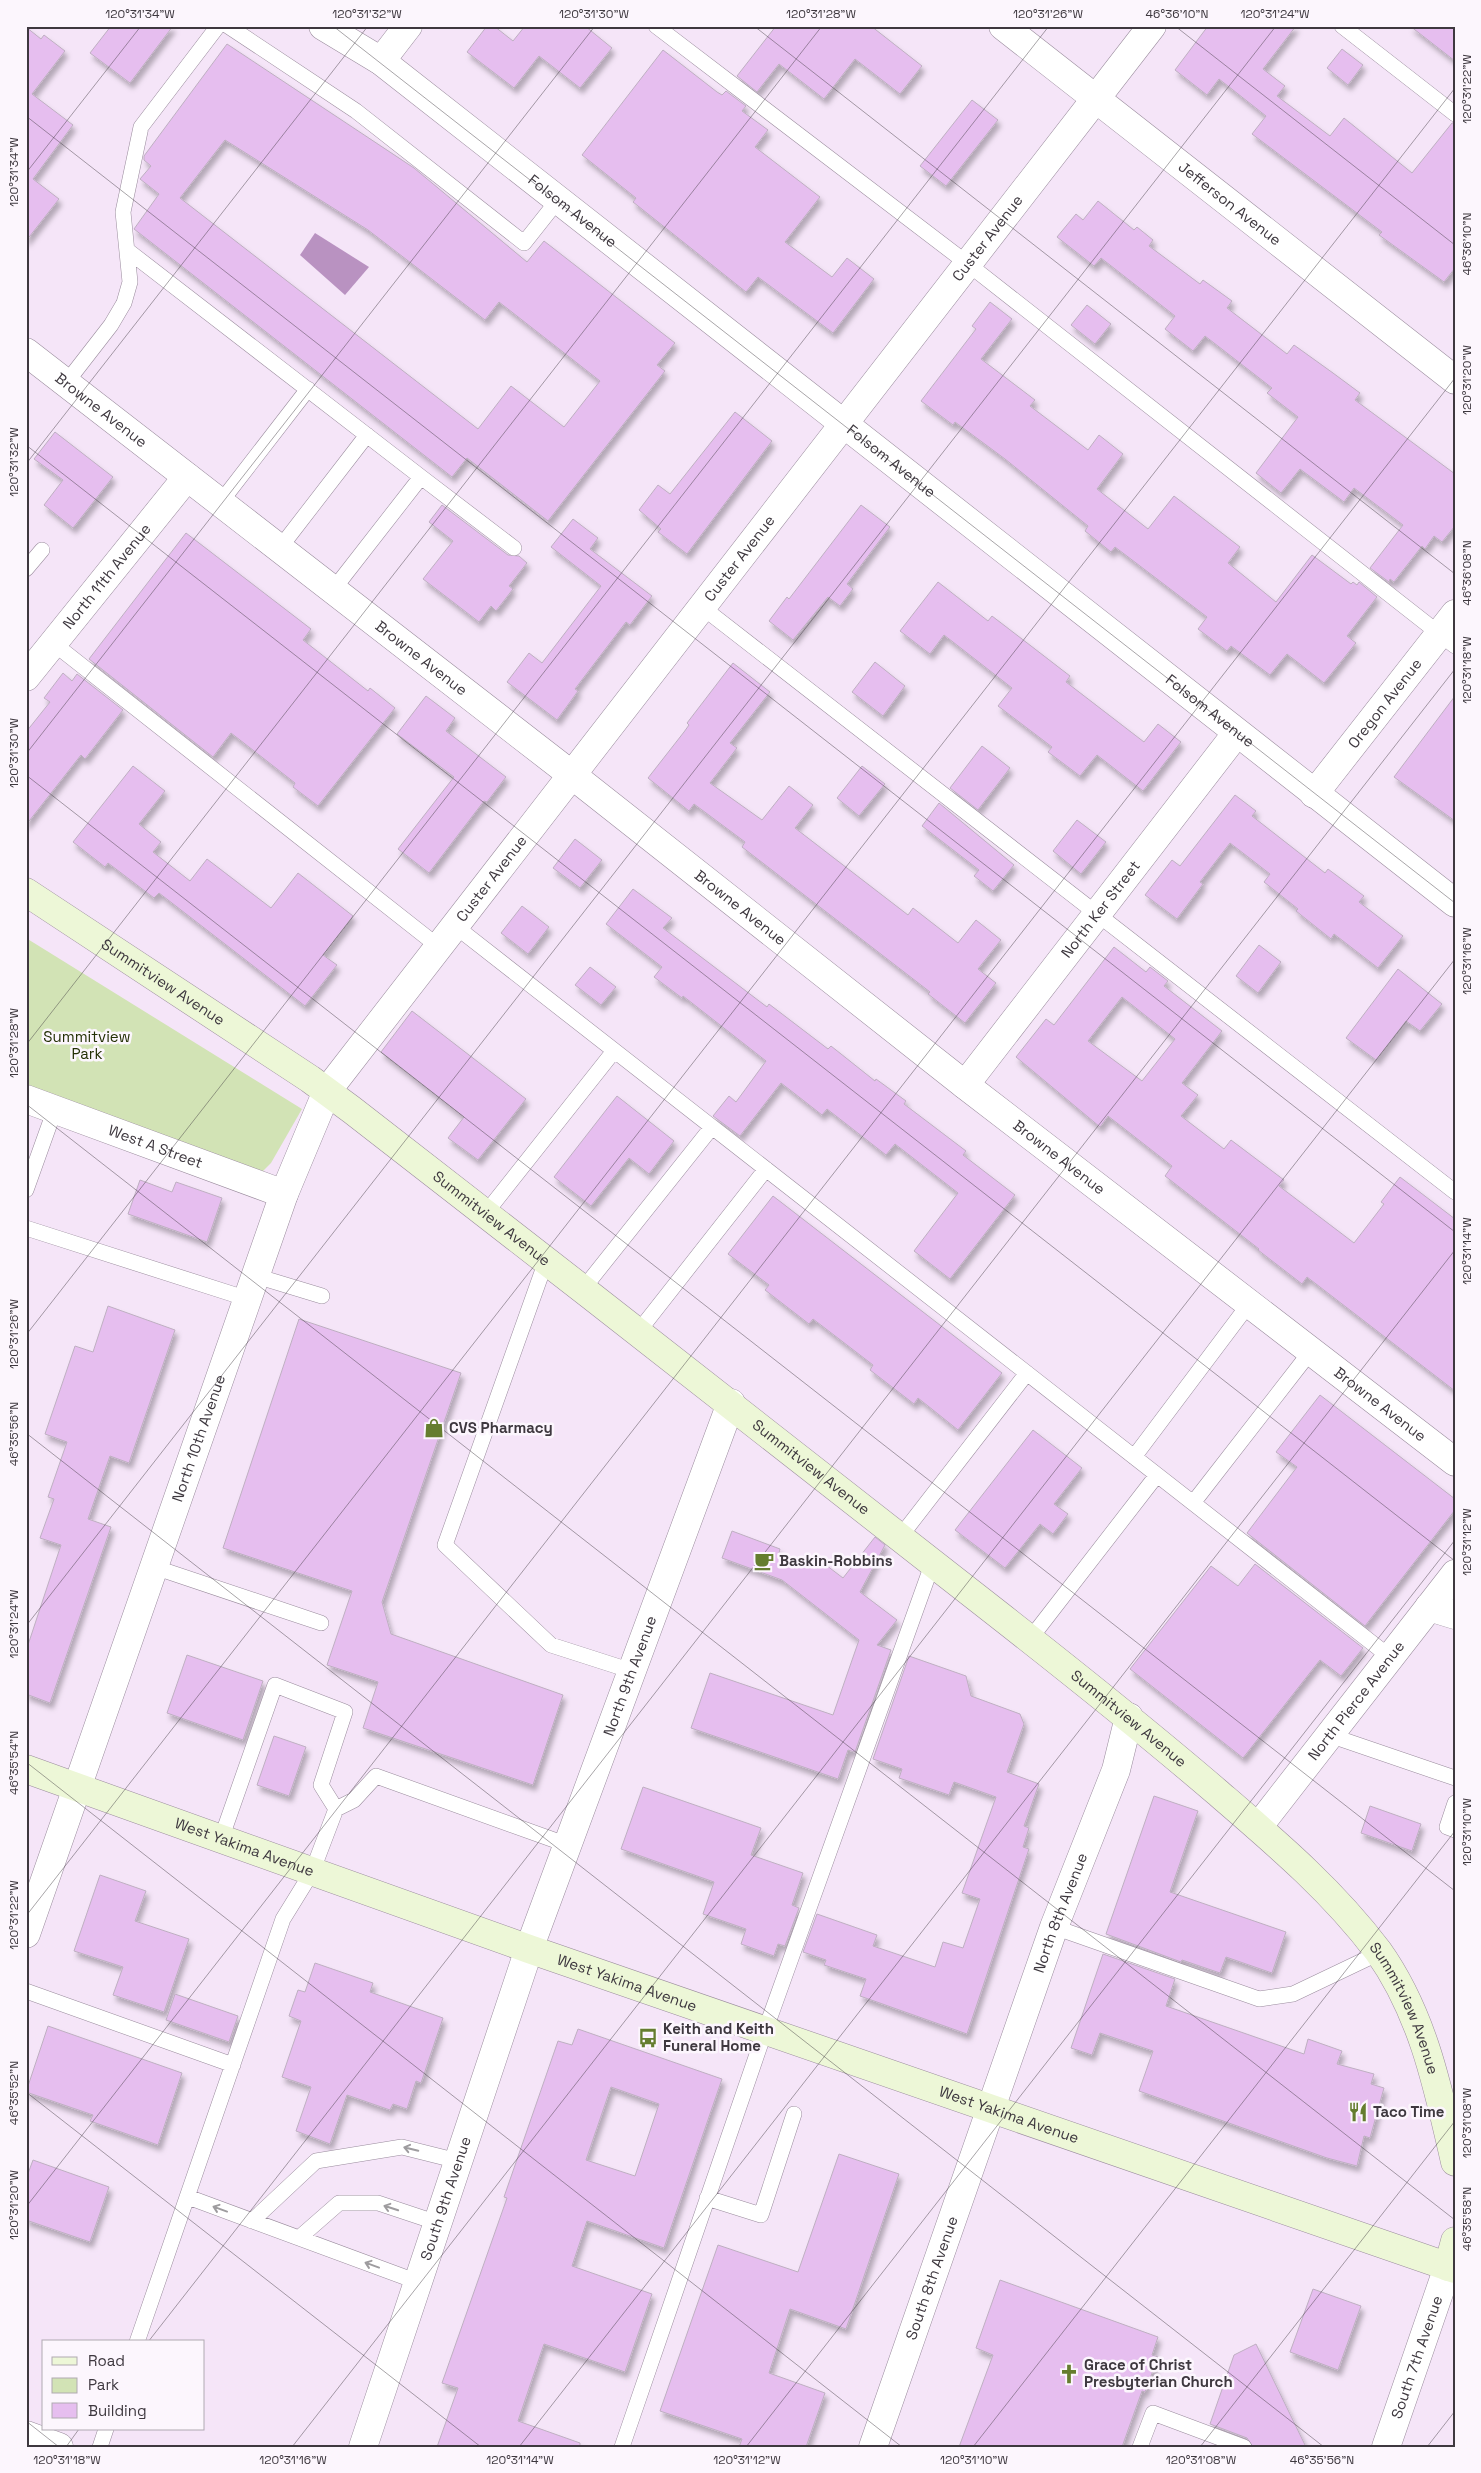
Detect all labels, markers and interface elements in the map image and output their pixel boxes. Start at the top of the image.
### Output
text: 120°31'34"W [105,6,175,22]
text: 120°31'32"W [332,6,402,22]
text: 120°31'30"W [559,6,630,22]
text: 120°31'28"W [786,6,856,22]
text: 120°31'26"W [1013,6,1083,22]
text: 46°36'10"N [1146,6,1208,22]
text: 120°31'24"W [1240,6,1310,22]
text: 120°31'22"W [1459,54,1475,124]
text: 120°31'34"W [6,137,22,207]
street label: Jefferson Avenue [1175,157,1285,249]
street label: Folsom Avenue [524,170,621,251]
street label: Custer Avenue [948,191,1027,285]
text: 46°36'10"N [1459,213,1475,275]
text: 120°31'20"W [1459,344,1475,415]
street label: Browne Avenue [52,368,151,451]
street label: Folsom Avenue [843,420,940,501]
text: 120°31'32"W [6,427,22,497]
street label: Custer Avenue [700,511,779,605]
street label: North 11th Avenue [58,519,155,633]
text: 46°36'08"N [1459,540,1475,606]
street label: Browne Avenue [372,616,471,699]
text: 120°31'18"W [1459,636,1475,704]
street label: Oregon Avenue [1343,654,1426,752]
street label: Folsom Avenue [1162,670,1259,751]
text: 120°31'30"W [6,717,22,788]
street label: Custer Avenue [452,831,531,925]
street label: North Ker Street [1057,856,1144,961]
street label: Browne Avenue [691,865,790,949]
text: 120°31'16"W [1459,927,1475,995]
street label: Summitview Avenue [98,934,229,1029]
text: 120°31'28"W [6,1008,22,1078]
park label: Summitview Park [43,1027,131,1063]
street label: Browne Avenue [1010,1116,1109,1199]
street label: West A Street [106,1120,206,1172]
street label: Summitview Avenue [429,1166,555,1270]
text: 120°31'14"W [1459,1217,1475,1285]
text: 120°31'26"W [6,1299,22,1369]
street label: Browne Avenue [1331,1363,1430,1445]
street label: North 10th Avenue [167,1372,229,1504]
text: 46°35'56"N [6,1402,22,1466]
street label: Summitview Avenue [749,1415,874,1519]
shop icon: CVS Pharmacy [423,1417,445,1439]
place label: CVS Pharmacy [449,1418,553,1437]
text: 120°31'12"W [1459,1508,1475,1576]
cafe icon: Baskin-Robbins [753,1550,775,1572]
place label: Baskin-Robbins [779,1551,893,1570]
text: 120°31'24"W [6,1589,22,1659]
street label: North 9th Avenue [599,1613,660,1739]
street label: North Pierce Avenue [1303,1637,1408,1764]
street label: Summitview Avenue [1067,1665,1191,1771]
text: 46°35'54"N [6,1731,22,1795]
text: 120°31'10"W [1459,1798,1475,1866]
street label: West Yakima Avenue [172,1813,317,1880]
street label: North 8th Avenue [1029,1850,1091,1975]
text: 120°31'22"W [6,1880,22,1950]
street label: Summitview Avenue [1366,1938,1443,2076]
street label: West Yakima Avenue [555,1949,700,2015]
place label: Keith and Keith Funeral Home [663,2019,774,2055]
bus stop icon: Keith and Keith Funeral Home [637,2027,659,2049]
text: 46°35'52"N [6,2061,22,2125]
street label: West Yakima Avenue [937,2081,1082,2147]
text: 120°31'08"W [1459,2087,1475,2158]
restaurant icon: Taco Time [1347,2101,1369,2123]
place label: Taco Time [1373,2102,1445,2121]
street label: South 9th Avenue [416,2134,475,2263]
one-way arrow [404,2144,420,2153]
text: 120°31'20"W [6,2169,22,2240]
text: 46°35'58"N [1459,2187,1475,2251]
one-way arrow [384,2203,400,2212]
one-way arrow [213,2204,228,2213]
street label: South 8th Avenue [901,2213,962,2342]
one-way arrow [365,2260,380,2269]
street label: South 7th Avenue [1386,2293,1446,2421]
legend [42,2340,205,2430]
text: Road [88,2351,125,2370]
place label: Grace of Christ Presbyterian Church [1084,2355,1233,2391]
church icon: Grace of Christ Presbyterian Church [1058,2363,1080,2385]
text: Park [88,2375,119,2394]
text: Building [88,2401,147,2420]
text: 120°31'18"W [33,2452,101,2468]
text: 120°31'16"W [259,2452,327,2468]
text: 120°31'14"W [486,2452,554,2468]
text: 120°31'12"W [713,2452,781,2468]
text: 120°31'10"W [940,2452,1008,2468]
text: 120°31'08"W [1166,2452,1237,2468]
text: 46°35'56"N [1290,2452,1354,2468]

